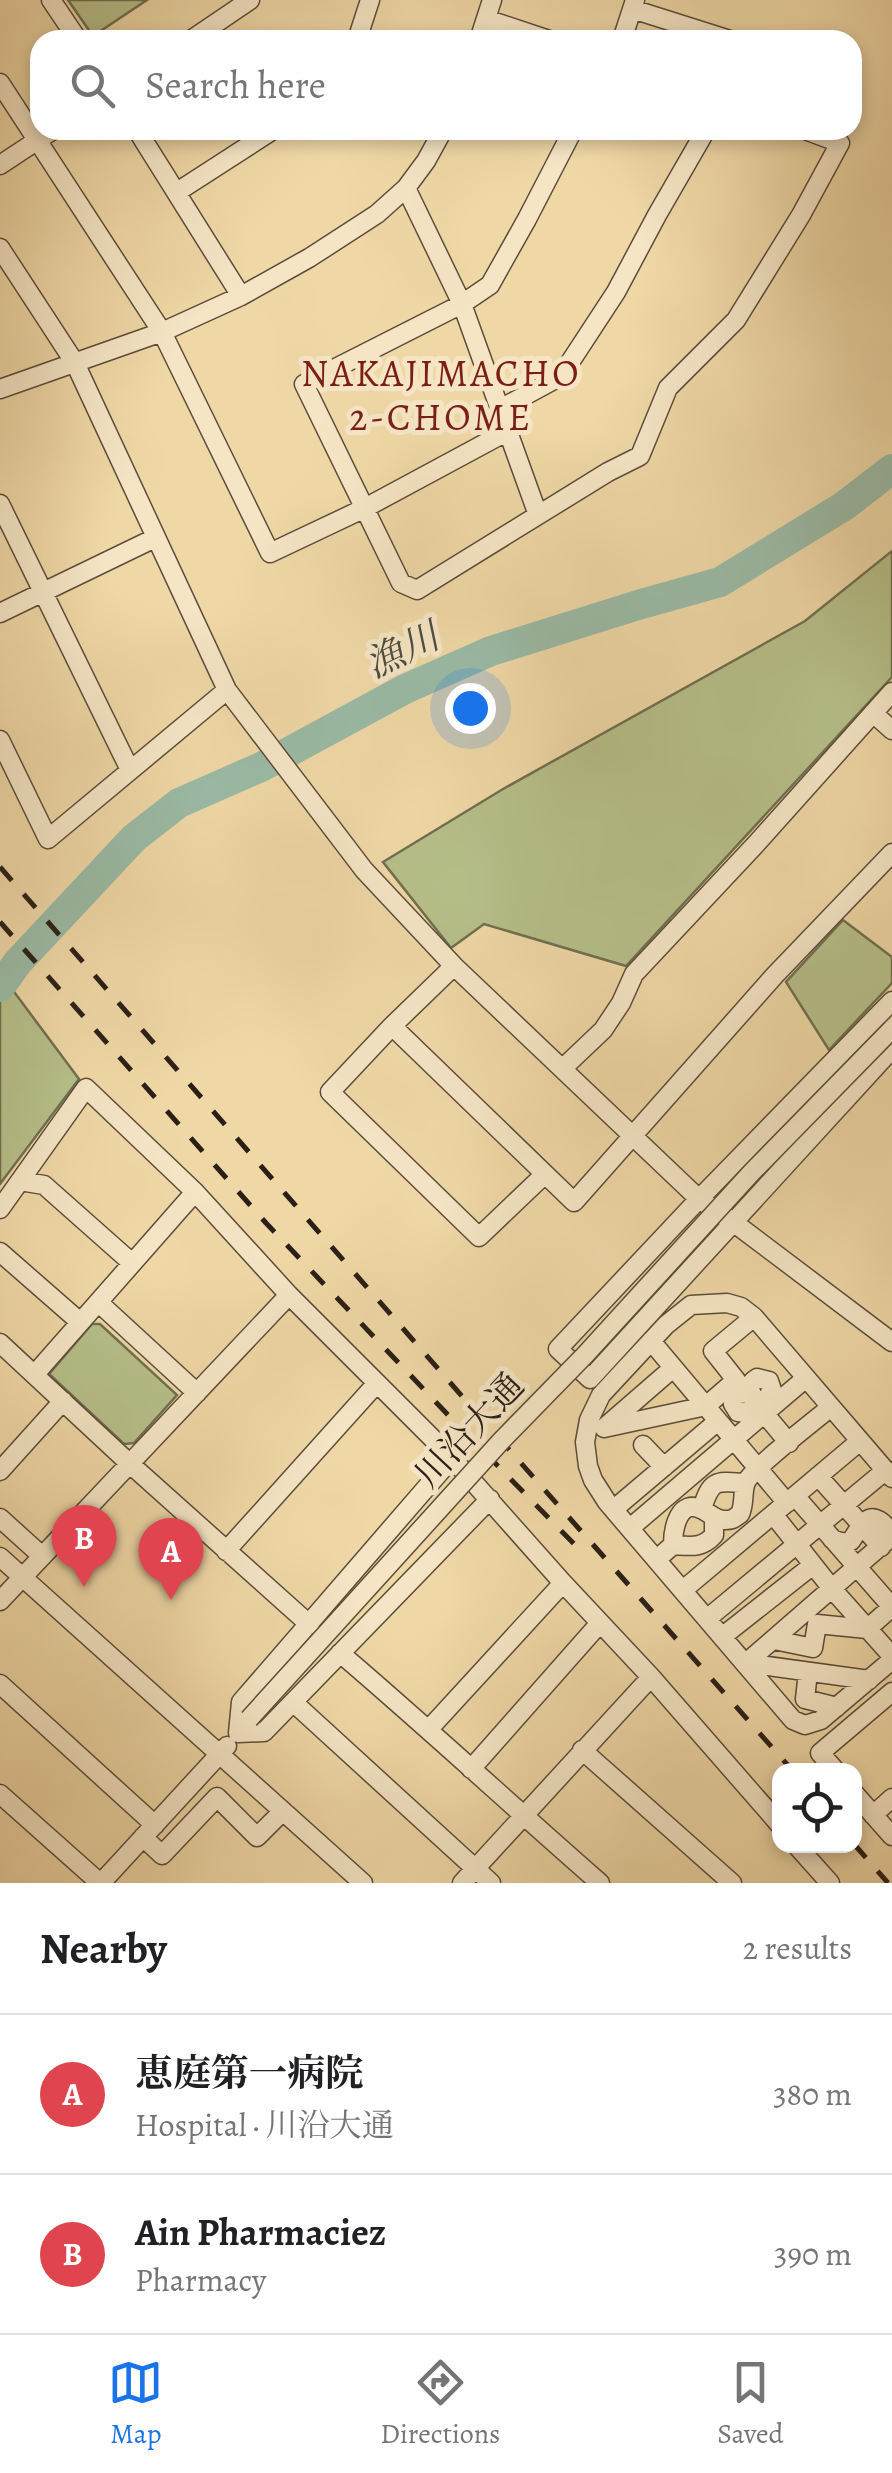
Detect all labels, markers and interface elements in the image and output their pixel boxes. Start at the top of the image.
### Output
search box [30,30,862,140]
icon: search [65,58,120,113]
text: Search here [145,59,326,111]
district label: NAKAJIMACHO 2-CHOME [301,347,581,443]
water label: 漁川 [356,608,451,690]
your location [445,683,496,734]
street label: 川沿大通 [404,1362,534,1498]
pin: B [52,1504,116,1587]
pin: A [138,1518,204,1600]
map controls [772,1763,862,1853]
button: locate [772,1763,862,1853]
text: Nearby [40,1920,167,1977]
text: 2 results [743,1926,852,1970]
text: 恵庭第一病院 [135,2047,363,2099]
text: A [62,2072,83,2116]
text: 380 m [773,2072,852,2116]
text: Hospital · 川沿大通 [135,2103,394,2147]
text: Ain Pharmaciez [135,2206,386,2258]
text: B [62,2232,83,2276]
text: 390 m [774,2232,852,2276]
text: Pharmacy [135,2258,266,2302]
tab: Map [108,2355,163,2453]
tab: Directions [380,2355,500,2453]
tab: Saved [717,2355,784,2453]

